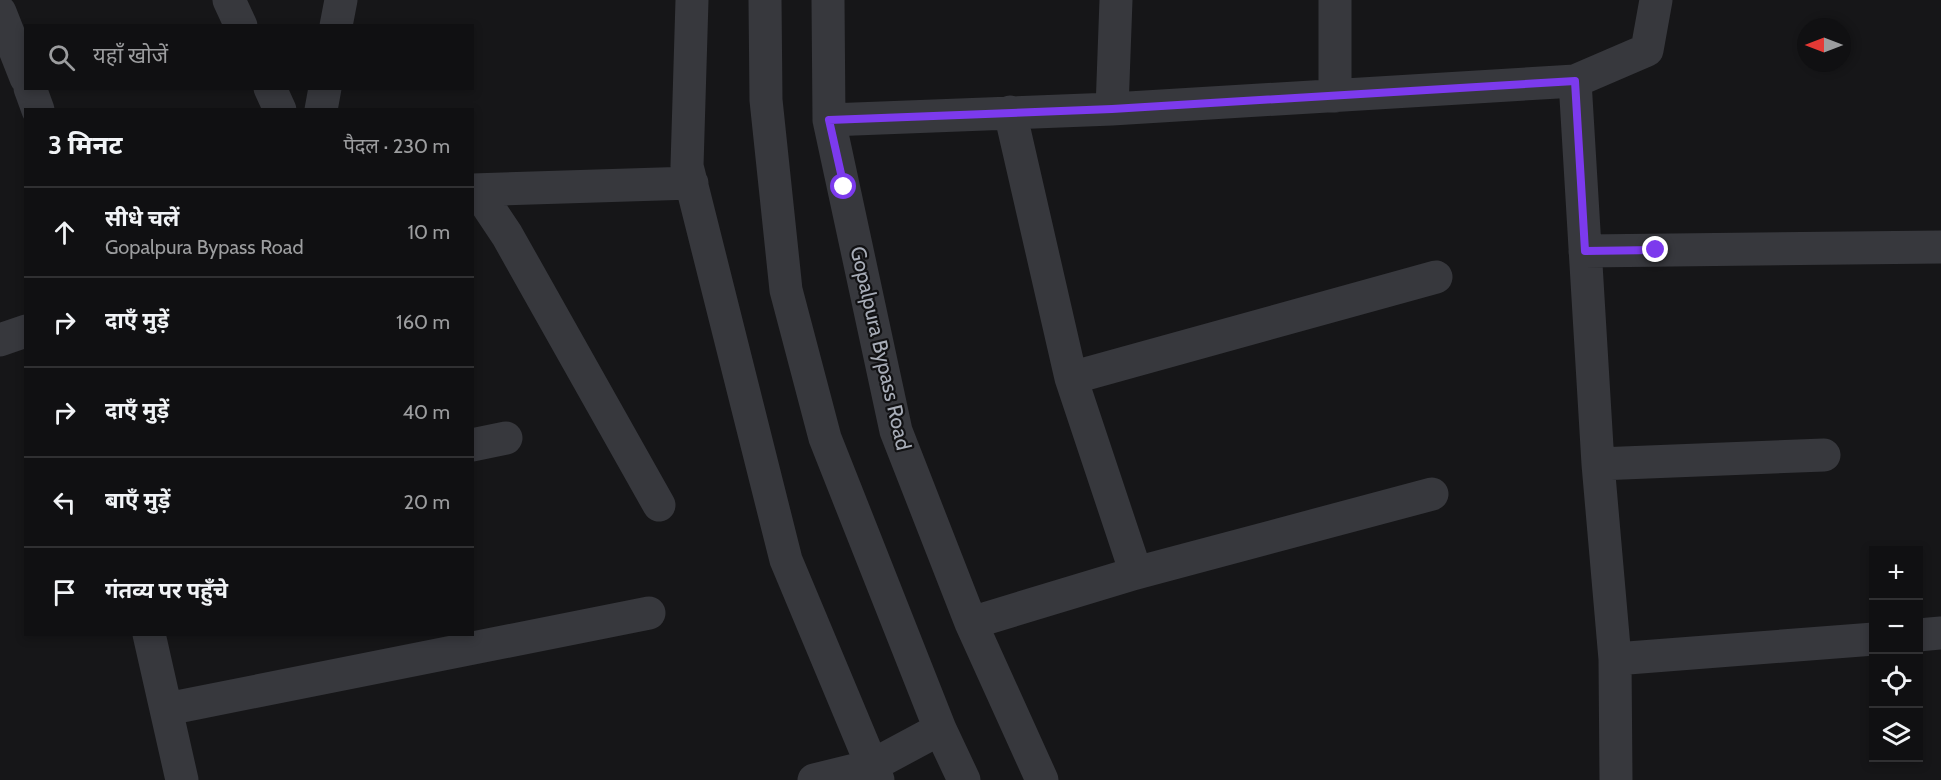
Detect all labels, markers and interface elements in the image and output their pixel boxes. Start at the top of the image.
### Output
north arrow [1797,18,1851,72]
search box [24,24,474,90]
icon: search [45,41,78,74]
text: यहाँ खोजें [93,42,168,69]
text: 3 मिनट [48,129,122,161]
text: पैदल · 230 m [343,134,450,158]
route start [830,173,856,199]
text: सीधे चलें [105,205,179,232]
icon: ahead [48,216,81,249]
text: 10 m [407,220,450,244]
text: Gopalpura Bypass Road [105,235,304,259]
route end [1642,236,1668,262]
street label: Gopalpura Bypass Road [845,244,917,452]
icon: right [48,306,81,339]
text: दाएँ मुड़ें [105,307,169,334]
text: 160 m [396,310,450,334]
icon: right [48,396,81,429]
text: दाएँ मुड़ें [105,397,169,424]
text: 40 m [402,400,450,424]
icon: left [48,486,81,519]
text: बाएँ मुड़ें [105,487,170,514]
text: 20 m [404,490,450,514]
map controls [1869,546,1923,762]
button: + [1869,546,1923,600]
icon: arrive [48,576,81,609]
text: गंतव्य पर पहुँचे [105,577,228,604]
button: − [1869,600,1923,654]
button: locate [1869,654,1923,708]
button: layers [1869,708,1923,762]

